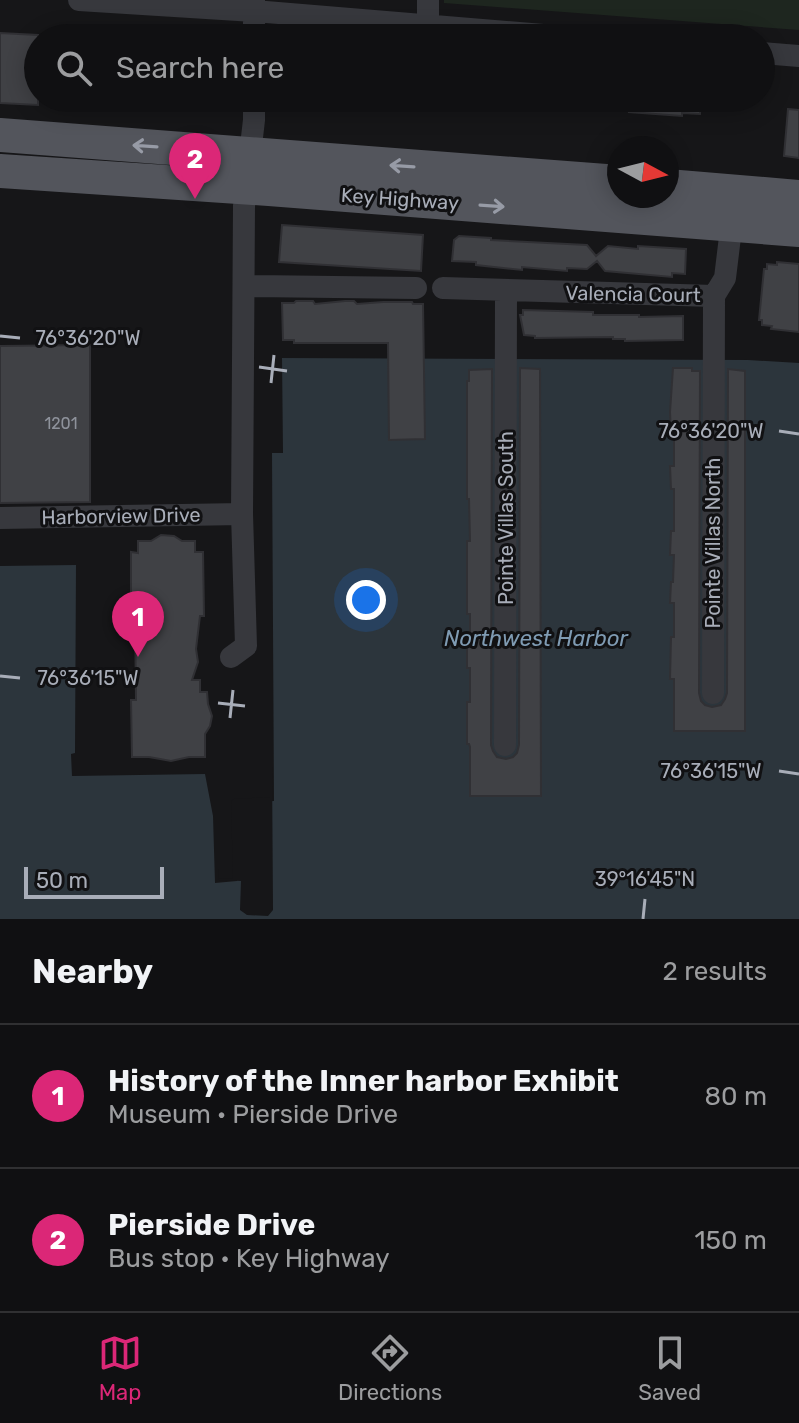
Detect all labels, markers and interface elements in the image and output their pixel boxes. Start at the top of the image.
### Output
search box [24,24,775,112]
icon: search [52,46,96,90]
text: Search here [116,50,284,86]
pin: 2 [169,133,221,199]
north arrow [607,136,679,208]
one-way arrow [132,138,159,153]
one-way arrow [389,158,416,173]
street label: Key Highway [340,183,460,215]
one-way arrow [478,199,505,214]
street label: Valencia Court [565,281,701,307]
text: 76°36'20"W [35,326,141,350]
house number: 1201 [44,414,78,433]
text: 76°36'20"W [658,419,764,443]
street label: Pointe Villas South [494,431,518,605]
street label: Pointe Villas North [701,457,725,629]
street label: Harborview Drive [41,503,201,529]
your location [346,580,386,620]
pin: 1 [112,591,164,657]
water label: Northwest Harbor [444,625,629,652]
text: 76°36'15"W [37,666,139,690]
text: 76°36'15"W [660,759,762,783]
scale bar [24,863,164,899]
text: 50 m [36,867,88,894]
text: 39°16'45"N [595,867,695,891]
text: Nearby [32,951,153,992]
text: 2 results [663,956,767,987]
text: History of the Inner harbor Exhibit [108,1063,619,1099]
text: 1 [52,1081,64,1112]
text: 80 m [704,1081,767,1112]
text: Museum · Pierside Drive [108,1099,398,1130]
text: Pierside Drive [108,1207,315,1243]
text: 2 [50,1225,66,1256]
text: 150 m [694,1225,767,1256]
text: Bus stop · Key Highway [108,1243,390,1274]
tab: Map [98,1331,142,1406]
tab: Directions [338,1331,442,1406]
tab: Saved [638,1331,701,1406]

